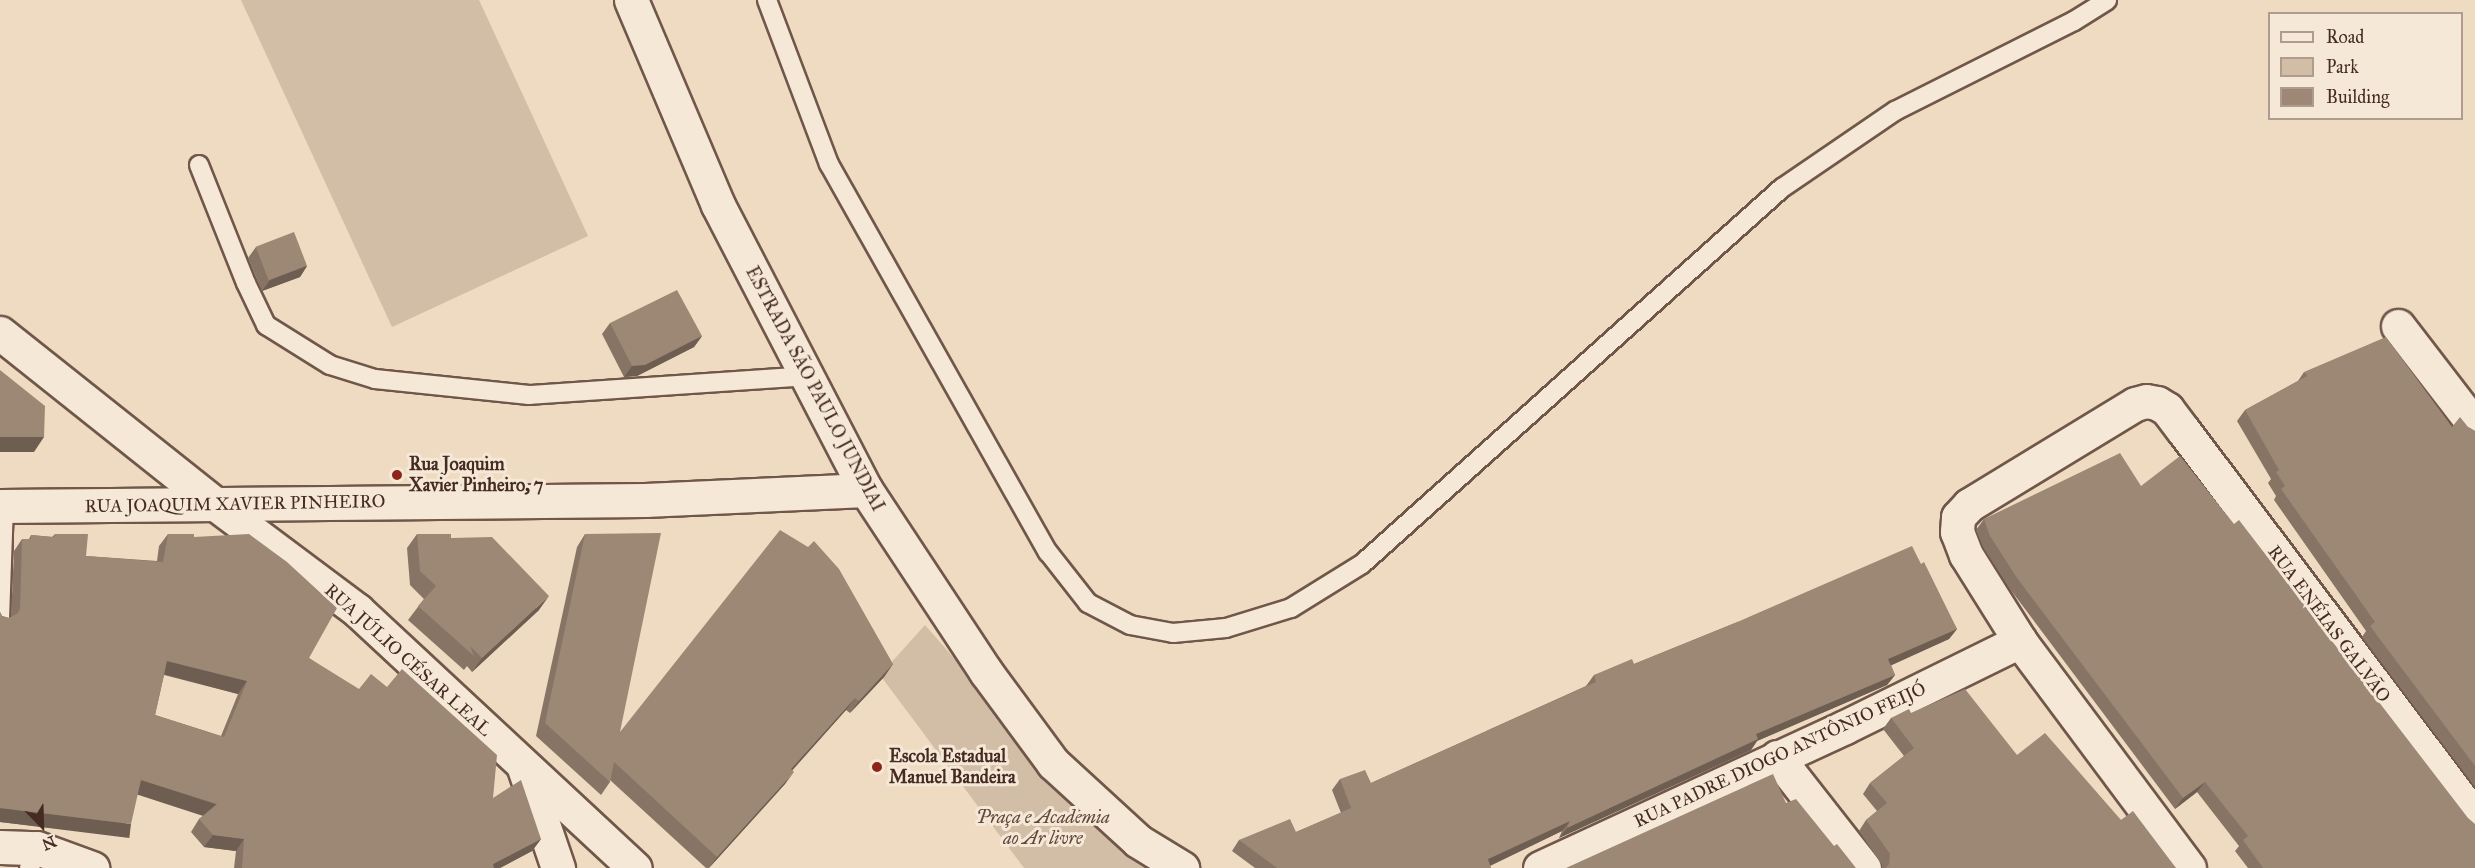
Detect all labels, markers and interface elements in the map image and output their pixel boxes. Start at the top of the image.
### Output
legend [2268,12,2463,120]
text: Road [2326,26,2364,48]
text: Park [2326,56,2359,78]
text: Building [2326,86,2389,108]
street label: ESTRADA SÃO PAULO JUNDIAI [741,263,889,515]
place label: Rua Joaquim Xavier Pinheiro, 7 [409,454,543,496]
marker: Rua Joaquim Xavier Pinheiro, 7 [390,468,404,482]
street label: RUA JOAQUIM XAVIER PINHEIRO [85,491,385,517]
street label: RUA ENÉIAS GALVÃO [2263,541,2395,707]
street label: RUA JÚLIO CÉSAR LEAL [320,579,496,741]
street label: RUA PADRE DIOGO ANTÔNIO FEIJÓ [1631,678,1929,832]
place label: Escola Estadual Manuel Bandeira [889,746,1016,789]
marker: Escola Estadual Manuel Bandeira [870,760,884,774]
north arrow [12,796,72,856]
park label: Praça e Academia ao Ar livre [976,807,1110,850]
text: N [39,832,59,854]

